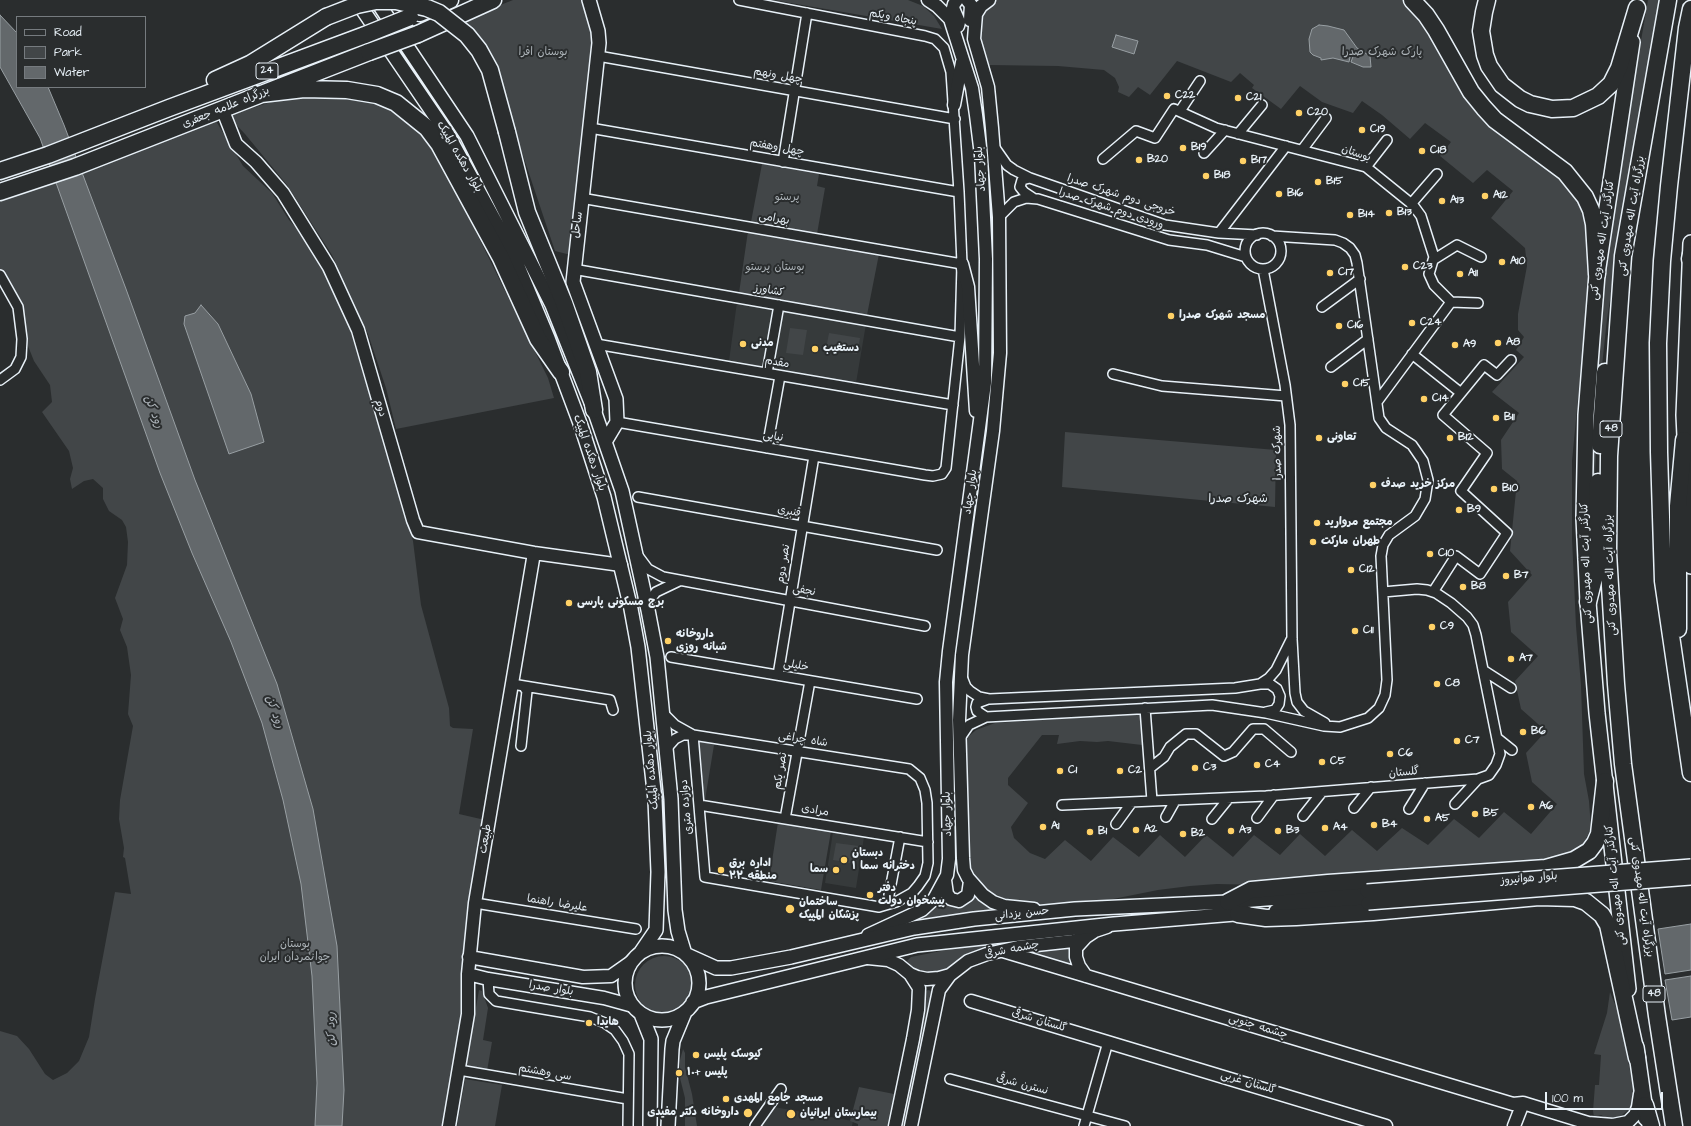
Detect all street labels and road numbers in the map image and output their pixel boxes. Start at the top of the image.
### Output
street label: پنجاه ویکم [868,7,918,29]
road number: 24 [256,63,278,79]
street label: چهل ونهم [753,65,803,87]
street label: بزرگراه علامه جعفری [180,84,272,132]
street label: بلوار دهکده المپیک [433,119,485,195]
street label: چهل وهفتم [749,137,805,159]
street label: بوستان [1340,143,1372,165]
street label: بلوار جهاد [973,146,989,192]
street label: بزرگراه آیت اله مهدوی کنی [1616,155,1648,277]
street label: خروجی دوم شهرک صدرا [1065,172,1177,220]
street label: کنارگذر آیت اله مهدوی کنی [1588,179,1618,301]
street label: ورودی دوم شهرک صدرا [1057,186,1165,232]
street label: بهرامی [758,210,790,228]
street label: ساحل [570,211,586,239]
street label: کشاورز [753,282,785,300]
street label: مقدم [764,354,790,372]
street label: دوم [371,398,389,418]
street label: بلوار دهکده المپیک [570,413,608,493]
road number: 48 [1600,421,1622,437]
street label: شهرک صدرا [1271,426,1285,480]
street label: نیایی [762,429,784,445]
street label: بلوار جهاد [961,469,981,515]
street label: کنارگذر آیت اله مهدوی کنی [1578,502,1596,624]
street label: قنبری [776,503,802,521]
street label: بزرگراه آیت اله مهدوی کنی [1602,514,1620,636]
street label: نصر دوم [774,543,794,585]
street label: نجفی [792,583,816,599]
street label: خلیلی [782,657,810,675]
street label: بلوار دهکده المپیک [642,730,662,810]
street label: شاه چراغی [777,730,829,750]
street label: نصر یکم [771,751,791,791]
street label: گلستان [1388,765,1420,781]
street label: دوازده متری [678,779,696,835]
street label: بلوار جهاد [941,791,955,837]
street label: مرادی [800,802,830,820]
street label: طبیعت [477,823,495,855]
street label: کنارگذر آیت اله مهدوی کنی [1603,824,1629,946]
street label: بزرگراه آیت اله مهدوی کنی [1626,836,1656,958]
street label: بلوار هوانیروز [1500,870,1558,888]
street label: علیرضا راهنما [526,893,588,915]
street label: حسن یزدانی [994,905,1050,923]
street label: چشمه شرقی [983,938,1041,962]
street label: بلوار صدرا [528,979,574,999]
road number: 48 [1643,986,1665,1002]
street label: گلستان شرقی [1010,1006,1068,1036]
street label: چشمه جنوبی [1227,1012,1289,1042]
street label: سی وهشتم [518,1062,572,1084]
street label: گلستان غربی [1219,1068,1277,1098]
street label: نسترن شرقی [995,1072,1049,1098]

